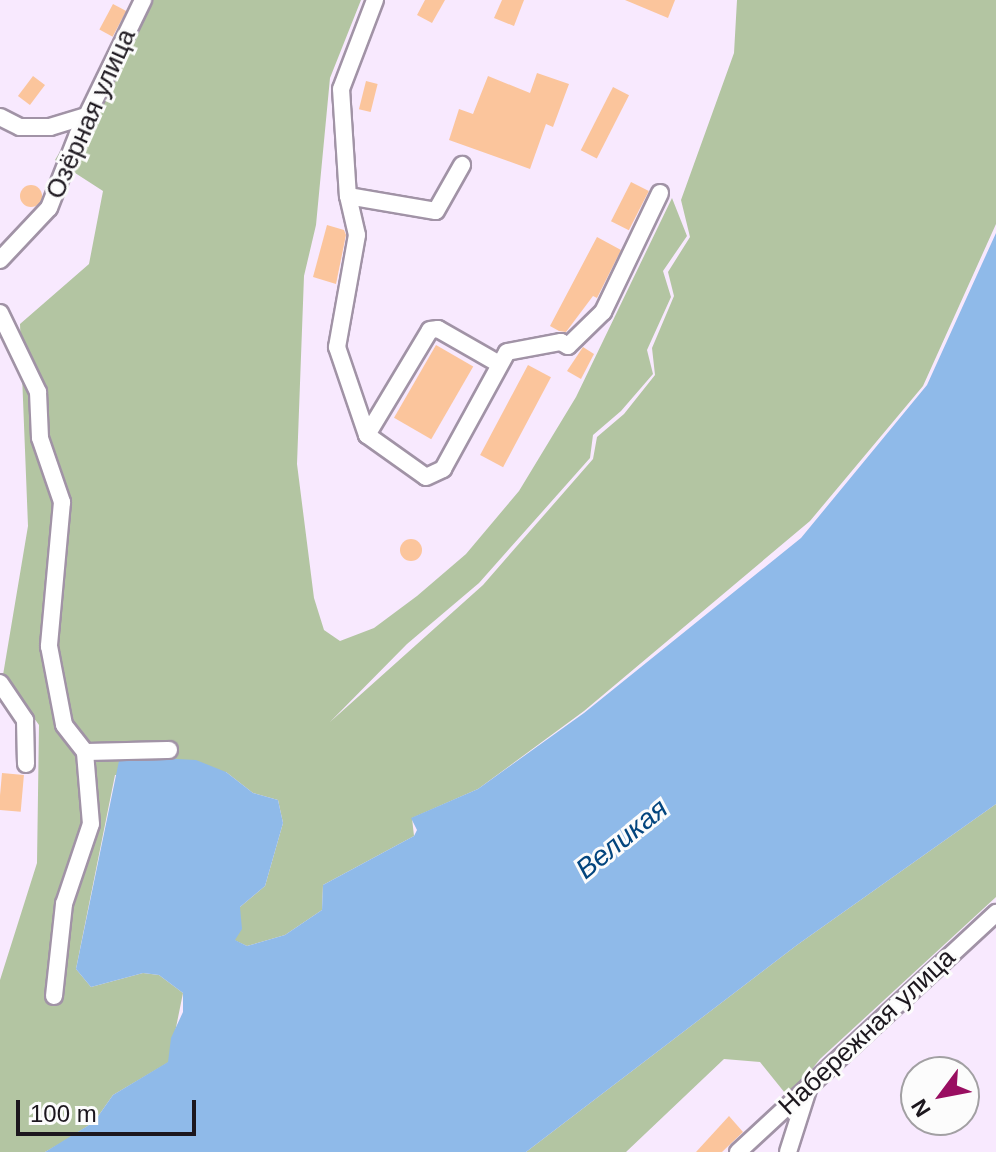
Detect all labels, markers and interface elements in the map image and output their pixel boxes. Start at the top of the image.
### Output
street label: Озёрная улица [40,24,142,204]
water label: Великая [569,792,675,886]
street label: Набережная улица [772,942,962,1122]
north arrow [900,1056,980,1136]
scale bar [20,1084,200,1134]
text: N [906,1095,936,1121]
text: 100 m [30,1100,97,1127]

